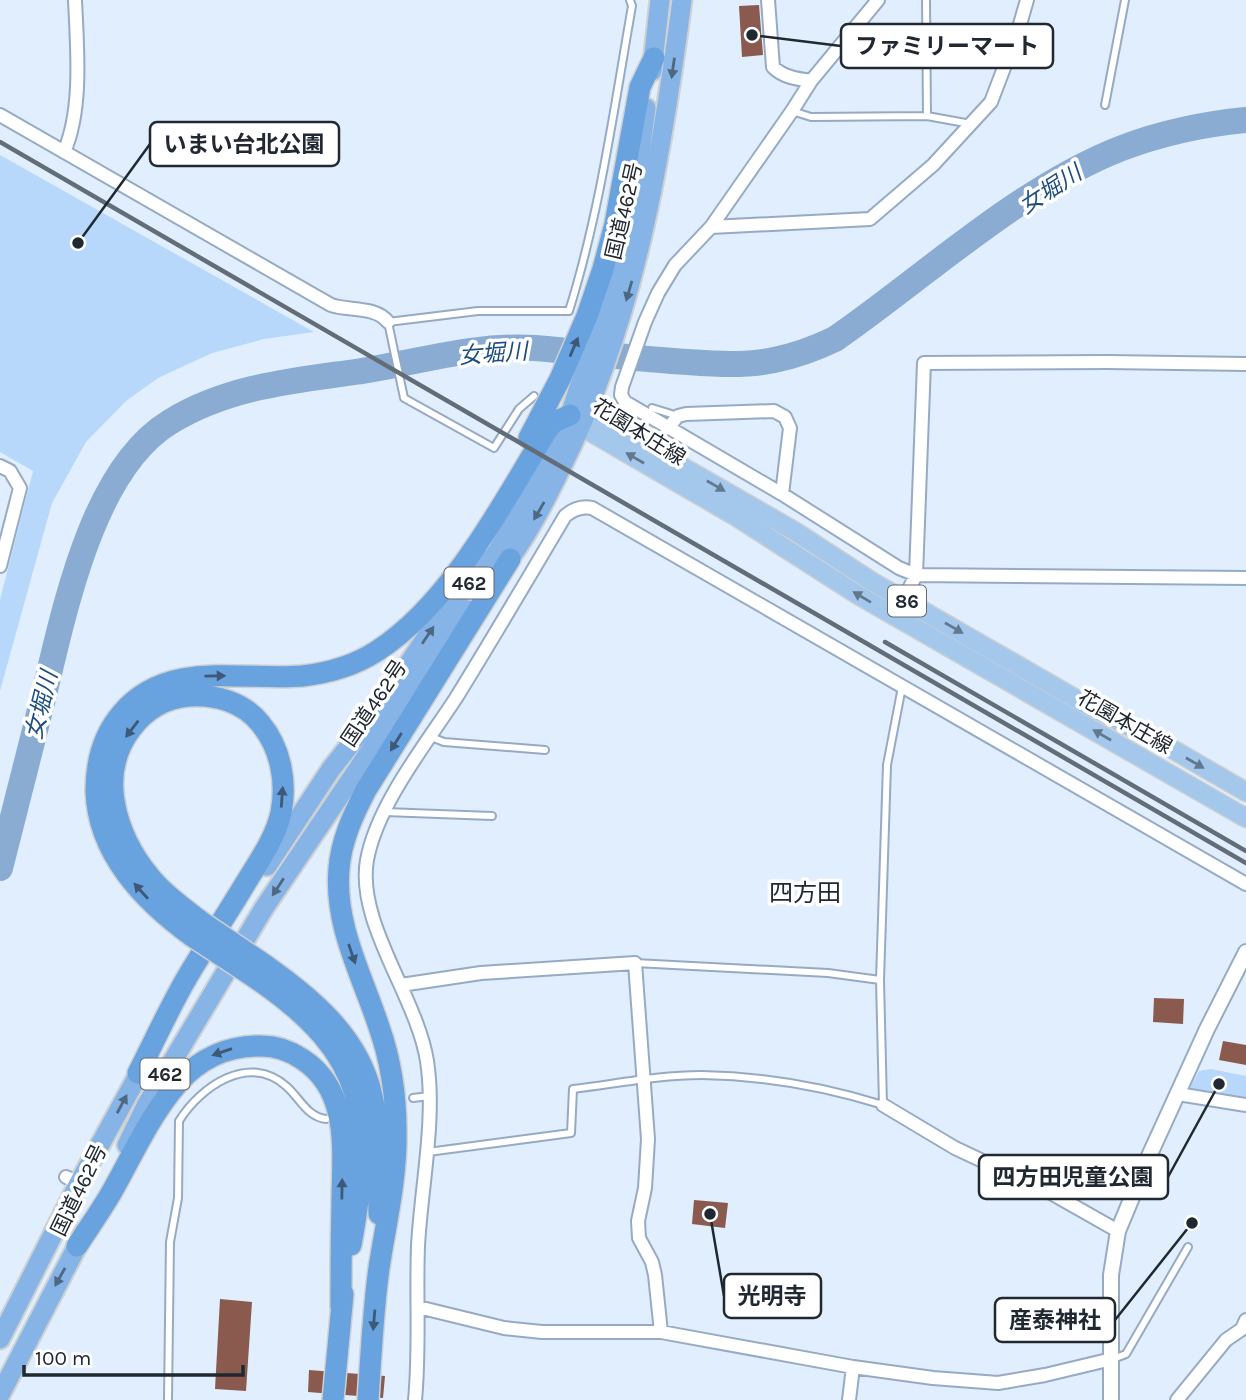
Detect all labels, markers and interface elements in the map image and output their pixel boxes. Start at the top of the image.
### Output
callout: ファミリーマート [841,24,1053,68]
text: ファミリーマート [855,33,1039,60]
one-way arrow [668,57,679,79]
callout: いまい台北公園 [150,122,339,166]
text: いまい台北公園 [164,131,325,158]
water label: 女堀川 [1014,158,1089,220]
street label: 国道462号 [601,160,647,262]
one-way arrow [623,280,633,301]
water label: 女堀川 [458,337,531,369]
one-way arrow [568,337,579,358]
street label: 花園本庄線 [588,394,690,470]
one-way arrow [626,452,645,464]
one-way arrow [707,480,726,493]
one-way arrow [533,502,545,521]
road number: 462 [444,568,494,598]
road number: 86 [888,586,926,616]
one-way arrow [853,591,872,604]
one-way arrow [944,622,963,634]
one-way arrow [421,626,435,644]
street label: 国道462号 [336,655,412,751]
water label: 女堀川 [20,665,64,742]
one-way arrow [205,670,227,681]
street label: 花園本庄線 [1074,685,1176,759]
one-way arrow [125,720,139,738]
one-way arrow [1092,729,1111,741]
one-way arrow [389,732,402,752]
one-way arrow [1186,757,1205,769]
one-way arrow [277,786,288,808]
one-way arrow [272,877,285,896]
district label: 四方田 [769,879,841,907]
one-way arrow [133,882,149,900]
one-way arrow [347,944,358,965]
one-way arrow [212,1047,233,1058]
road number: 462 [140,1058,190,1090]
one-way arrow [116,1094,127,1114]
street label: 国道462号 [47,1140,111,1240]
callout: 四方田児童公園 [979,1155,1168,1199]
text: 四方田児童公園 [993,1164,1154,1191]
one-way arrow [336,1178,348,1200]
one-way arrow [54,1268,66,1287]
callout: 光明寺 [724,1274,821,1318]
text: 光明寺 [738,1283,807,1310]
callout: 産泰神社 [995,1298,1115,1342]
text: 産泰神社 [1009,1307,1101,1334]
one-way arrow [369,1310,380,1332]
scale bar [24,1334,243,1378]
text: 100 m [35,1346,92,1370]

